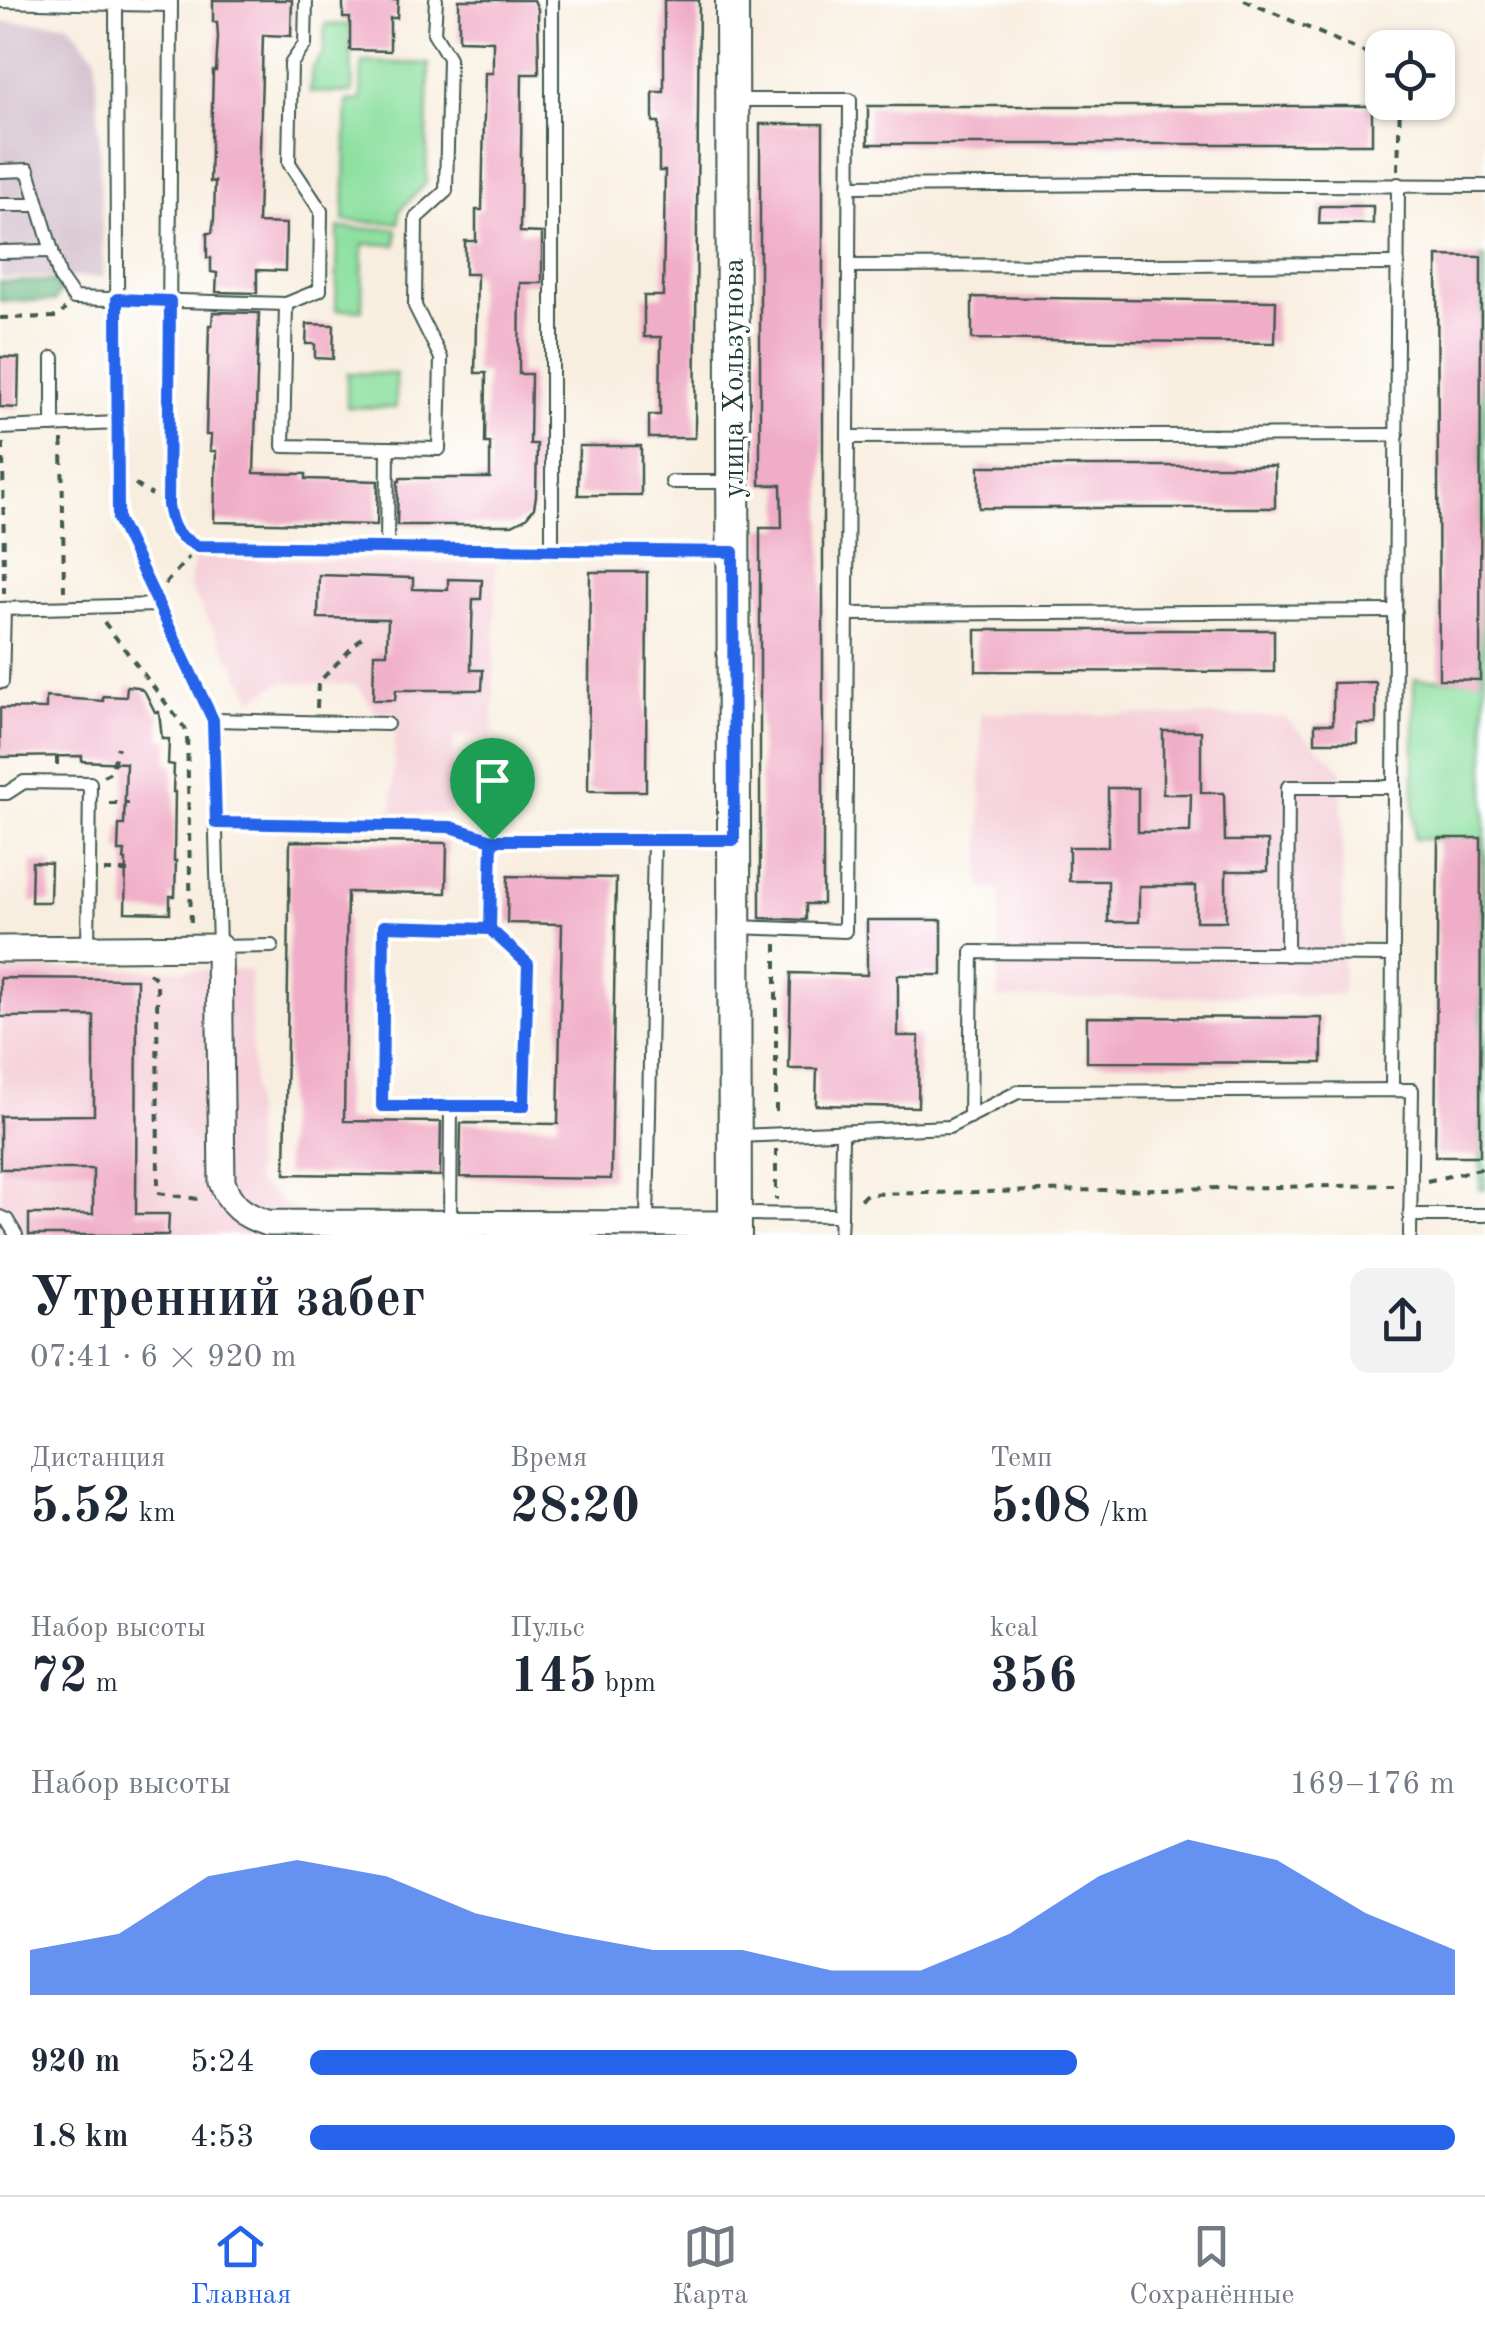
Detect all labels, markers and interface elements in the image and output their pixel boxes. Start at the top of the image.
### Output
map controls [1365,30,1455,120]
button: locate [1365,30,1455,120]
street label: улица Хользунова [720,258,750,498]
pin [450,738,535,841]
icon: arrive [465,753,520,808]
button: share [1350,1268,1455,1373]
text: Утренний забег [30,1273,426,1328]
text: 07:41 · 6 × 920 m [30,1342,297,1374]
text: Дистанция [30,1445,165,1473]
text: Время [510,1445,587,1473]
text: Темп [990,1445,1052,1473]
text: 5.52 [30,1483,131,1533]
text: 28:20 [510,1483,640,1533]
text: 5:08 [990,1483,1091,1533]
text: km [131,1500,176,1528]
text: /km [1091,1500,1148,1528]
text: Набор высоты [30,1615,206,1643]
text: Пульс [510,1615,585,1643]
text: kcal [990,1615,1038,1643]
text: 72 [30,1653,88,1703]
text: 145 [510,1653,597,1703]
text: 356 [990,1653,1077,1703]
text: m [88,1670,118,1698]
text: bpm [597,1670,656,1698]
text: Набор высоты [30,1769,231,1801]
text: 169–176 m [1289,1769,1455,1801]
text: 920 m [30,2047,120,2079]
text: 5:24 [190,2047,255,2079]
text: 1.8 km [30,2122,129,2154]
text: 4:53 [190,2122,255,2154]
tab: Главная [191,2219,291,2314]
tab: Карта [672,2219,748,2314]
tab: Сохранённые [1129,2219,1294,2314]

